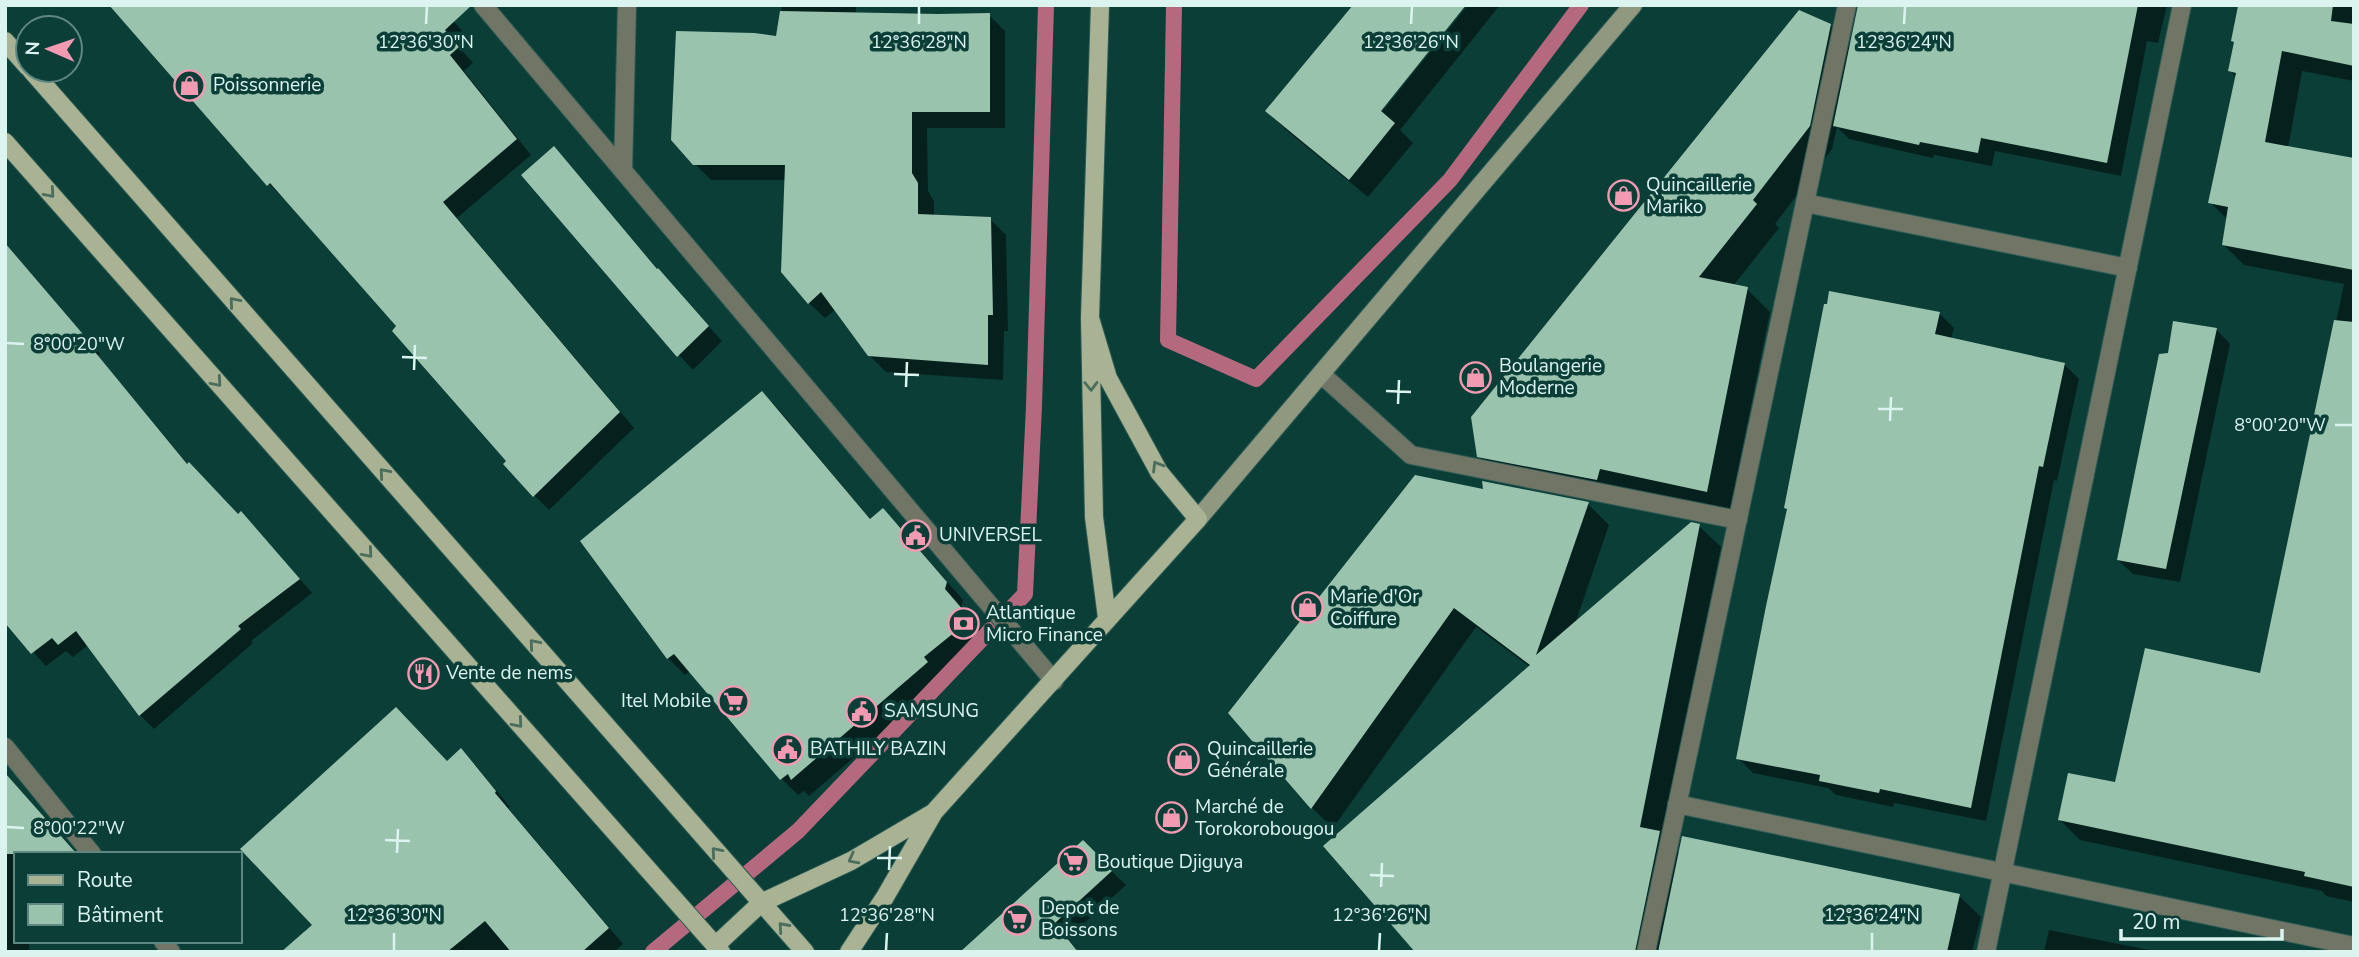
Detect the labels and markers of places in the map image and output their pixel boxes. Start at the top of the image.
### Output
shop icon: Poissonnerie [173,68,207,102]
place label: Poissonnerie [213,72,321,98]
place label: Quincaillerie Mariko [1646,172,1752,220]
shop icon: Quincaillerie Mariko [1606,179,1640,213]
place label: Boulangerie Moderne [1499,353,1602,401]
shop icon: Boulangerie Moderne [1459,360,1493,394]
public building icon: UNIVERSEL [899,518,933,552]
place label: UNIVERSEL [939,522,1042,548]
place label: Marie d'Or Coiffure [1330,584,1419,632]
shop icon: Marie d'Or Coiffure [1290,591,1324,625]
place label: Atlantique Micro Finance [986,600,1103,648]
bank icon: Atlantique Micro Finance [946,607,980,641]
restaurant icon: Vente de nems [406,656,440,690]
place label: Vente de nems [445,660,573,686]
supermarket icon: Itel Mobile [717,684,751,718]
place label: Itel Mobile [621,688,711,714]
public building icon: SAMSUNG [844,694,878,728]
place label: SAMSUNG [884,698,979,724]
public building icon: BATHILY BAZIN [770,732,804,766]
place label: BATHILY BAZIN [810,736,947,762]
place label: Quincaillerie Générale [1207,736,1313,784]
shop icon: Quincaillerie Générale [1167,743,1201,777]
place label: Marché de Torokorobougou [1195,794,1335,842]
shop icon: Marché de Torokorobougou [1155,801,1189,835]
supermarket icon: Boutique Djiguya [1057,845,1091,879]
place label: Boutique Djiguya [1097,849,1243,875]
place label: Depot de Boissons [1041,895,1119,943]
supermarket icon: Depot de Boissons [1001,902,1035,936]

